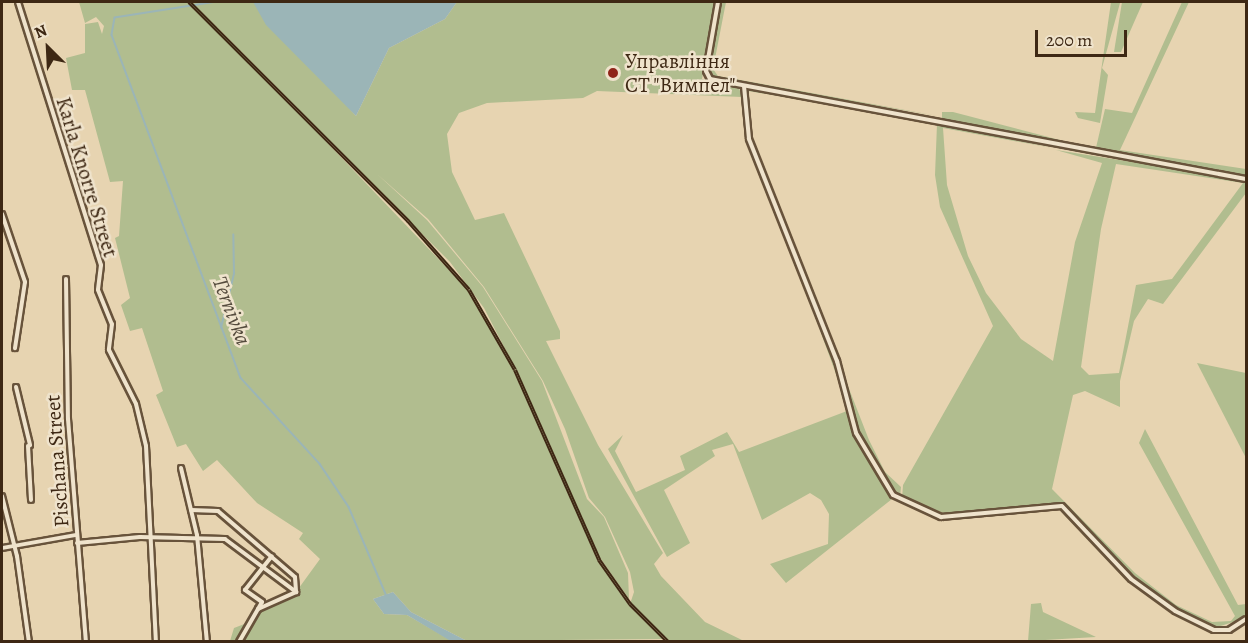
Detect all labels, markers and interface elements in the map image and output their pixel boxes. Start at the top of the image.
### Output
north arrow [18,18,78,78]
scale bar [1038,18,1130,56]
text: N [31,19,50,44]
text: 200 m [1046,28,1092,52]
place label: Управління СТ "Вимпел" [625,48,736,98]
marker: Управління СТ "Вимпел" [606,66,620,80]
street label: Karla Knorre Street [51,94,123,260]
water label: Ternivka [206,273,256,349]
street label: Pischana Street [40,394,74,528]

